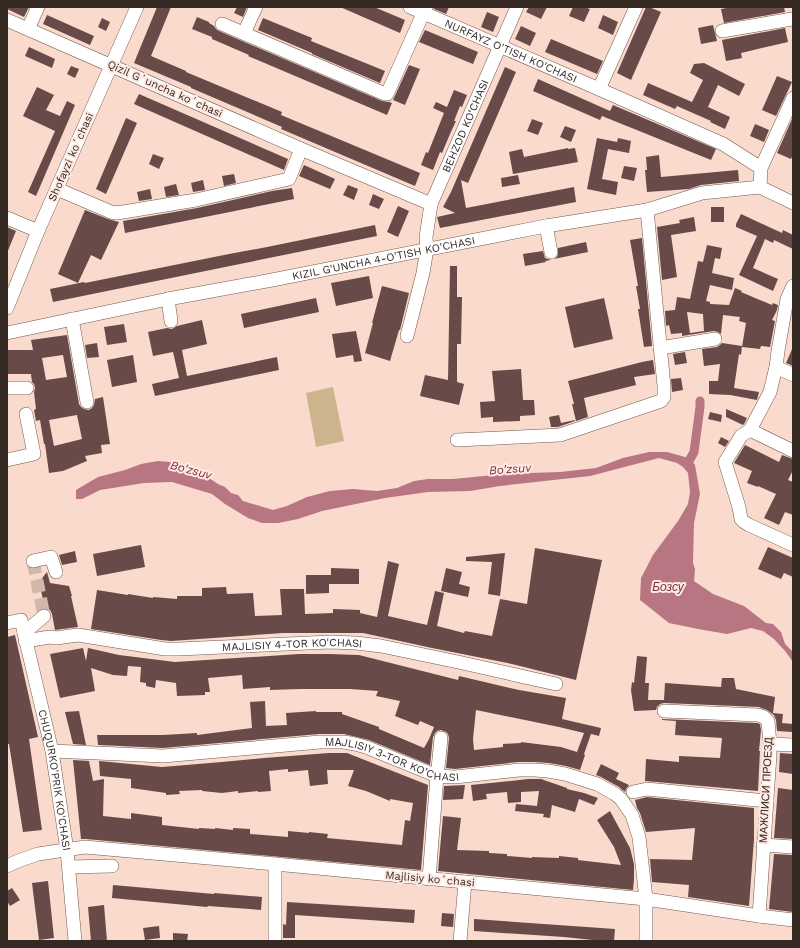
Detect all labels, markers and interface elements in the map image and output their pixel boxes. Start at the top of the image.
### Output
street label: NURFAYZ O'TISH KO'CHASI [443,16,579,85]
street label: Qizil Gʻuncha koʻchasi [105,58,225,120]
street label: BEHZOD KO‘CHASI [439,77,491,174]
street label: Shofayzi koʻchasi [46,111,96,203]
street label: KIZIL G'UNCHA 4-O'TISH KO'CHASI [291,234,476,282]
water label: Bo'zsuv [169,458,214,482]
water label: Bo'zsuv [488,460,533,477]
water label: Бозсу [652,580,685,594]
street label: MAJLISIY 4-TOR KO'CHASI [222,635,363,654]
street label: CHUQURKO'PRIK KO'CHASI [36,708,74,852]
street label: MAJLISIY 3-TOR KO'CHASI [325,735,460,784]
street label: МАЖЛИСИ ПРОЕЗД [757,736,775,843]
street label: Majlisiy koʻchasi [385,869,475,889]

